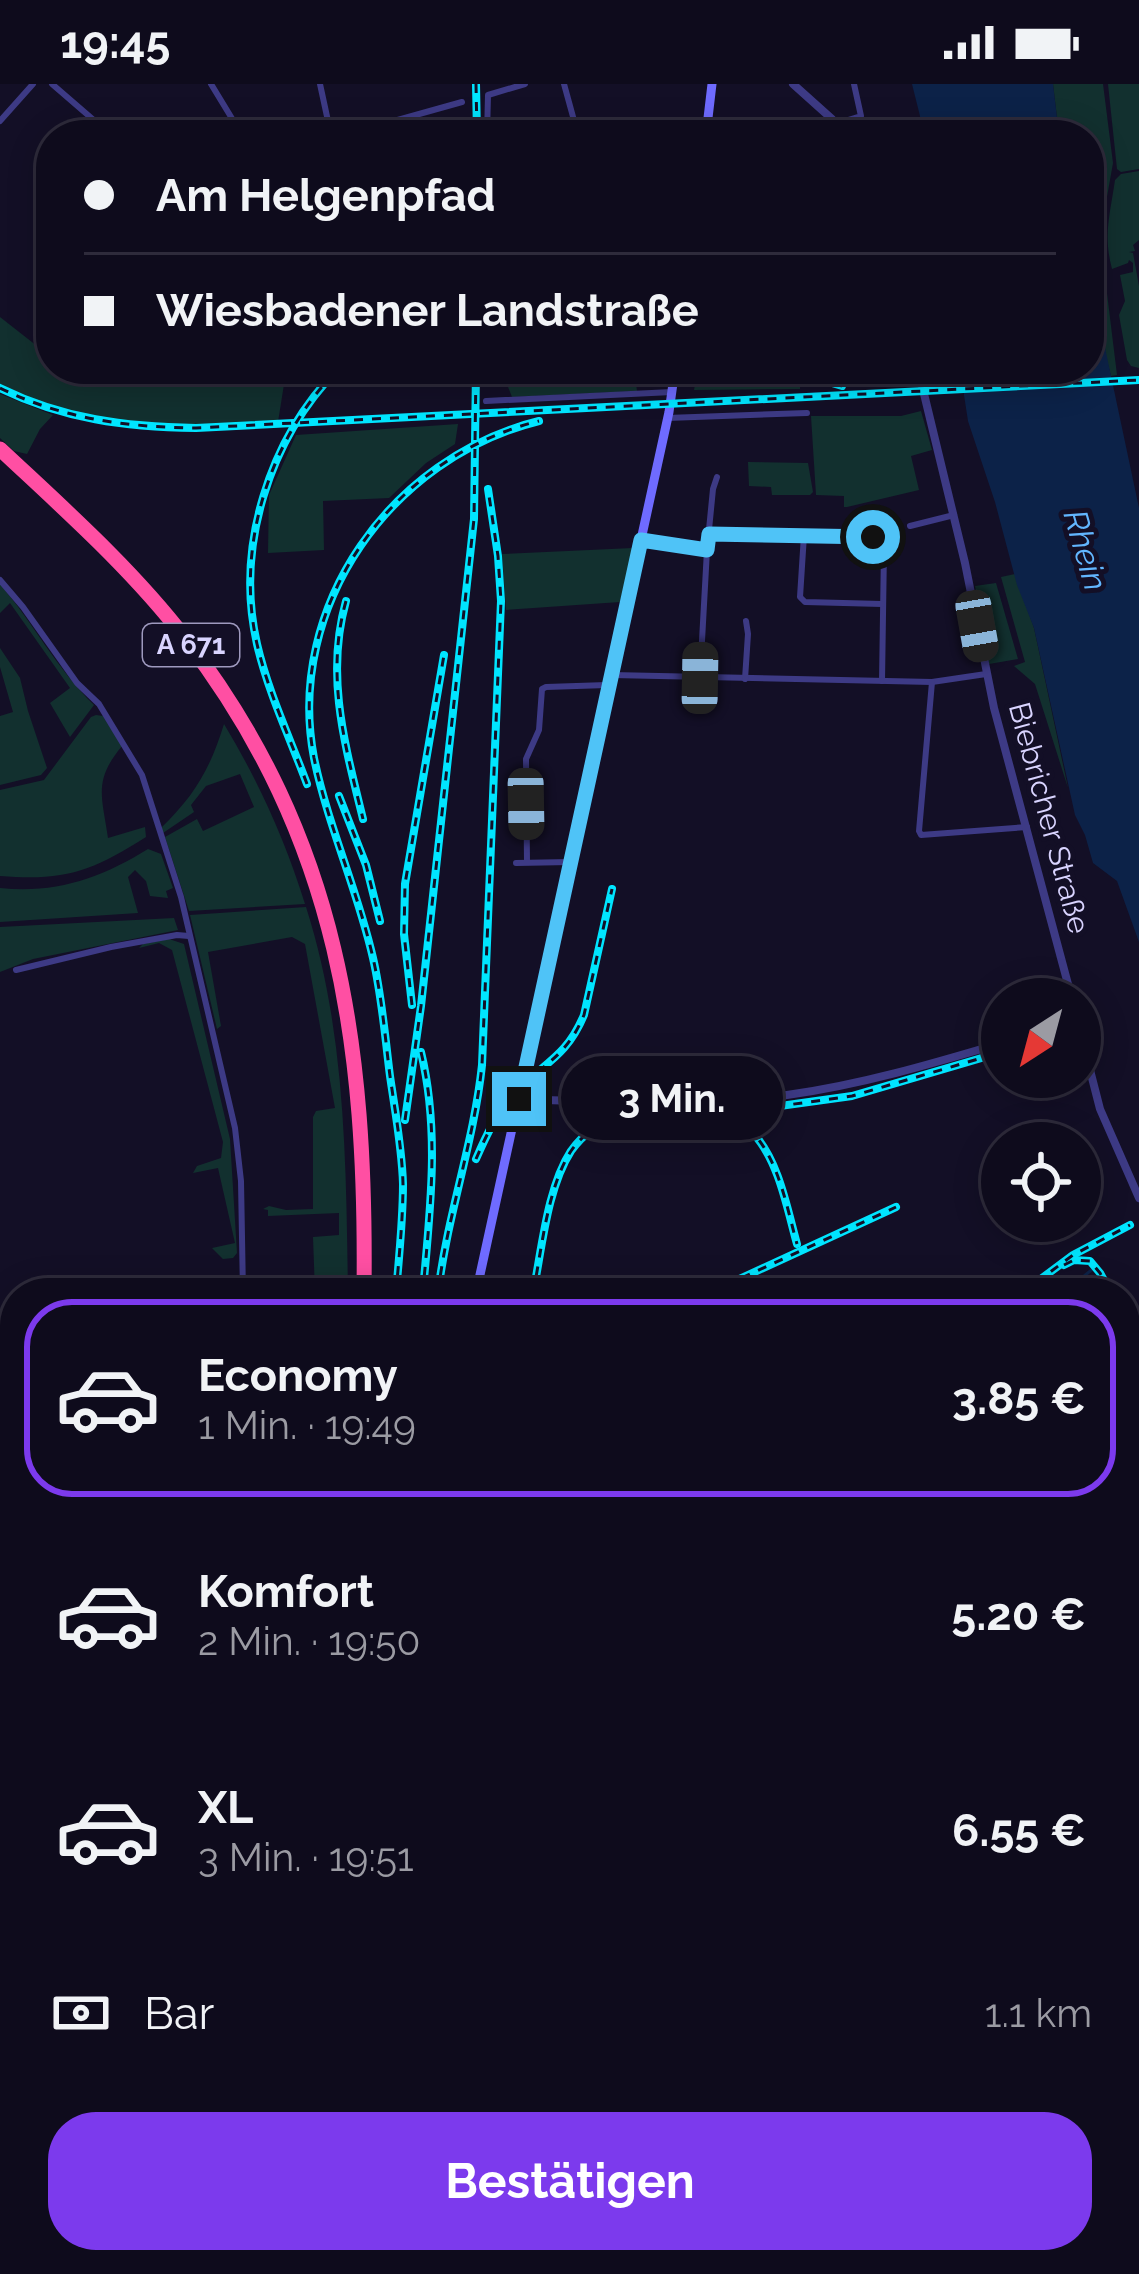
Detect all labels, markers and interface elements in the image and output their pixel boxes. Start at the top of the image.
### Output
text: 19:45 [60,16,170,69]
text: Am Helgenpfad [156,169,496,222]
text: Wiesbadener Landstraße [156,284,699,337]
water label: Rhein [1055,505,1116,595]
route start [846,510,900,564]
car [953,587,1001,665]
road number: A 671 [143,624,239,666]
car [681,642,719,714]
street label: Biebricher Straße [1002,699,1097,937]
car [507,768,545,840]
north arrow [981,978,1101,1098]
map controls [981,978,1101,1242]
callout: 3 Min. [561,1057,783,1141]
route end [492,1072,546,1126]
text: 3 Min. [618,1075,726,1121]
button: locate [981,1122,1101,1242]
icon: car [54,1344,162,1452]
text: Economy [198,1349,398,1402]
text: 3.85 € [952,1372,1086,1425]
text: 1 Min. · 19:49 [198,1402,416,1448]
icon: car [54,1560,162,1668]
text: Komfort [198,1565,374,1618]
text: 5.20 € [951,1588,1086,1641]
text: 2 Min. · 19:50 [198,1618,420,1664]
icon: car [54,1776,162,1884]
text: XL [198,1781,253,1834]
text: 6.55 € [952,1804,1086,1857]
text: 3 Min. · 19:51 [198,1834,414,1880]
icon: cash [48,1980,114,2046]
text: Bar [144,1987,214,2040]
text: 1.1 km [985,1990,1092,2036]
button: Bestätigen [48,2112,1092,2250]

